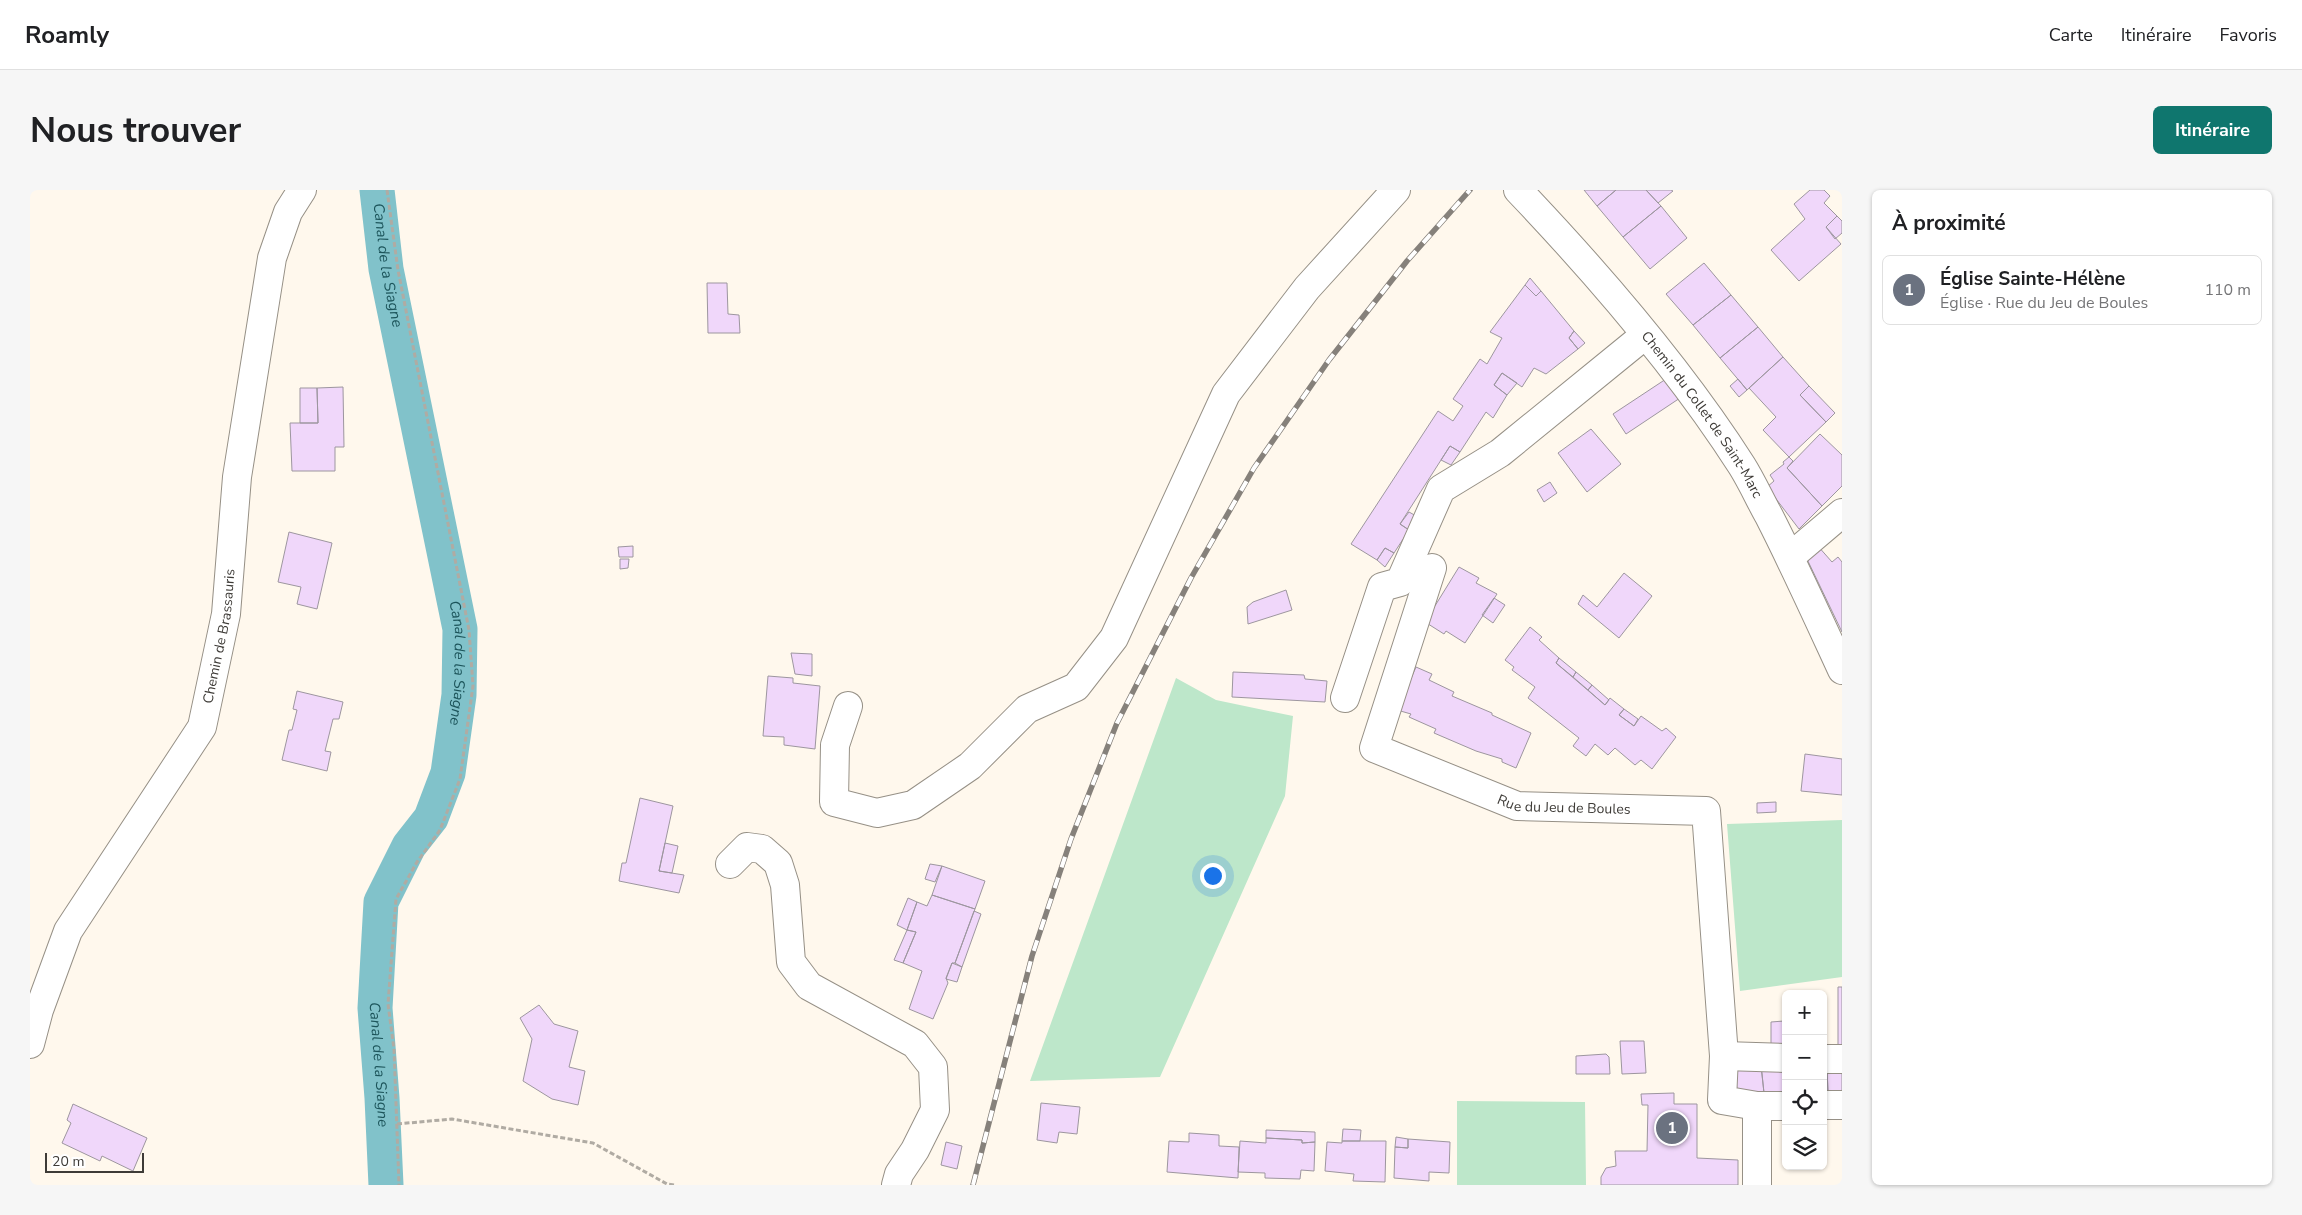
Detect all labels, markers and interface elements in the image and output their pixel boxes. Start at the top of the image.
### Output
text: Roamly [25,19,109,51]
text: Carte [2049,23,2093,47]
text: Itinéraire [2121,23,2192,47]
text: Favoris [2220,23,2277,47]
button: Itinéraire [2153,106,2272,154]
text: Nous trouver [30,107,241,154]
water label: Canal de la Siagne [369,202,408,329]
text: À proximité [1892,209,2006,237]
text: Église Sainte-Hélène [1940,266,2125,292]
text: 1 [1904,279,1914,301]
text: 110 m [2204,279,2251,301]
text: Église · Rue du Jeu de Boules [1940,292,2148,314]
street label: Chemin du Collet de Saint-Marc [1637,327,1768,502]
street label: Chemin de Brassauris [198,568,239,705]
water label: Canal de la Siagne [444,599,470,727]
street label: Rue du Jeu de Boules [1494,790,1631,819]
your location [1200,863,1226,889]
map controls [1782,990,1827,1170]
button: + [1782,990,1827,1035]
water label: Canal de la Siagne [365,1001,393,1128]
button: − [1782,1035,1827,1080]
button: locate [1782,1080,1827,1125]
pin: 1 [1656,1109,1688,1147]
button: layers [1782,1125,1827,1170]
scale bar [45,1150,144,1173]
text: 20 m [52,1152,84,1171]

